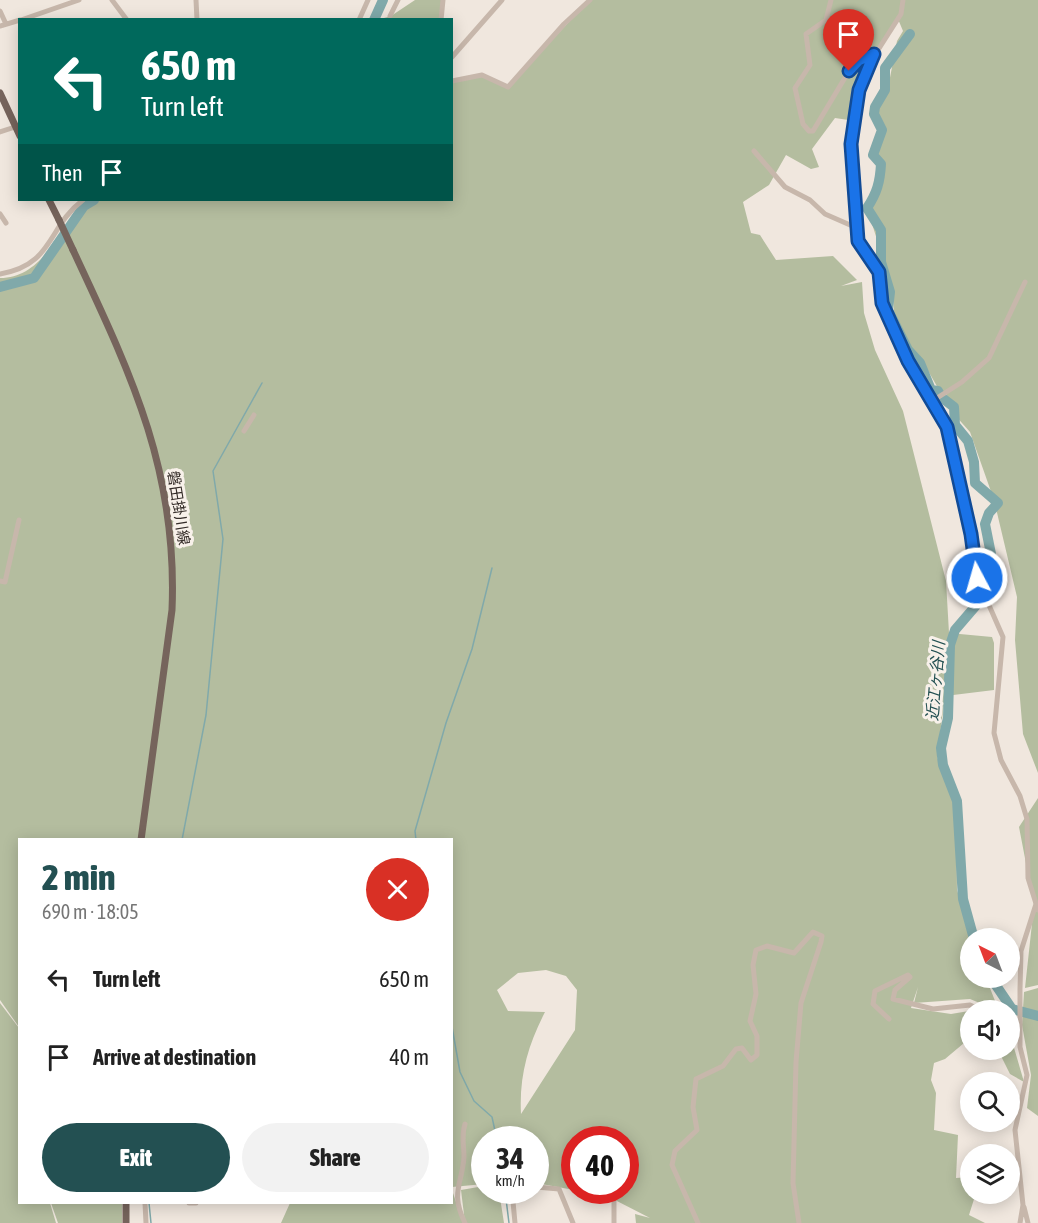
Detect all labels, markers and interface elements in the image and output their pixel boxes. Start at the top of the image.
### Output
pin [823,9,874,71]
icon: arrive [832,18,865,51]
text: 650 m [141,41,236,89]
icon: left [42,42,120,120]
text: Turn left [141,91,224,122]
icon: arrive [95,156,128,189]
text: Then [42,160,83,186]
street label: 磐田掛川線 [165,470,193,546]
position arrow [945,546,1009,610]
water label: 近江ヶ谷川 [923,638,948,722]
text: 2 min [42,856,116,898]
button: close [366,858,429,921]
text: 690 m · 18:05 [42,900,139,923]
north arrow [960,928,1020,988]
map controls [960,928,1020,1204]
icon: left [42,963,75,996]
text: Turn left [93,966,160,992]
text: 650 m [379,966,429,992]
button: sound [960,1000,1020,1060]
icon: arrive [42,1041,75,1074]
text: Arrive at destination [93,1044,256,1070]
text: 40 m [389,1044,429,1070]
button: search [960,1072,1020,1132]
button: Exit [42,1123,230,1192]
button: Share [242,1123,429,1192]
speed limit sign: 40 [561,1126,639,1204]
text: 34 [496,1141,524,1175]
button: layers [960,1144,1020,1204]
text: km/h [495,1172,525,1189]

